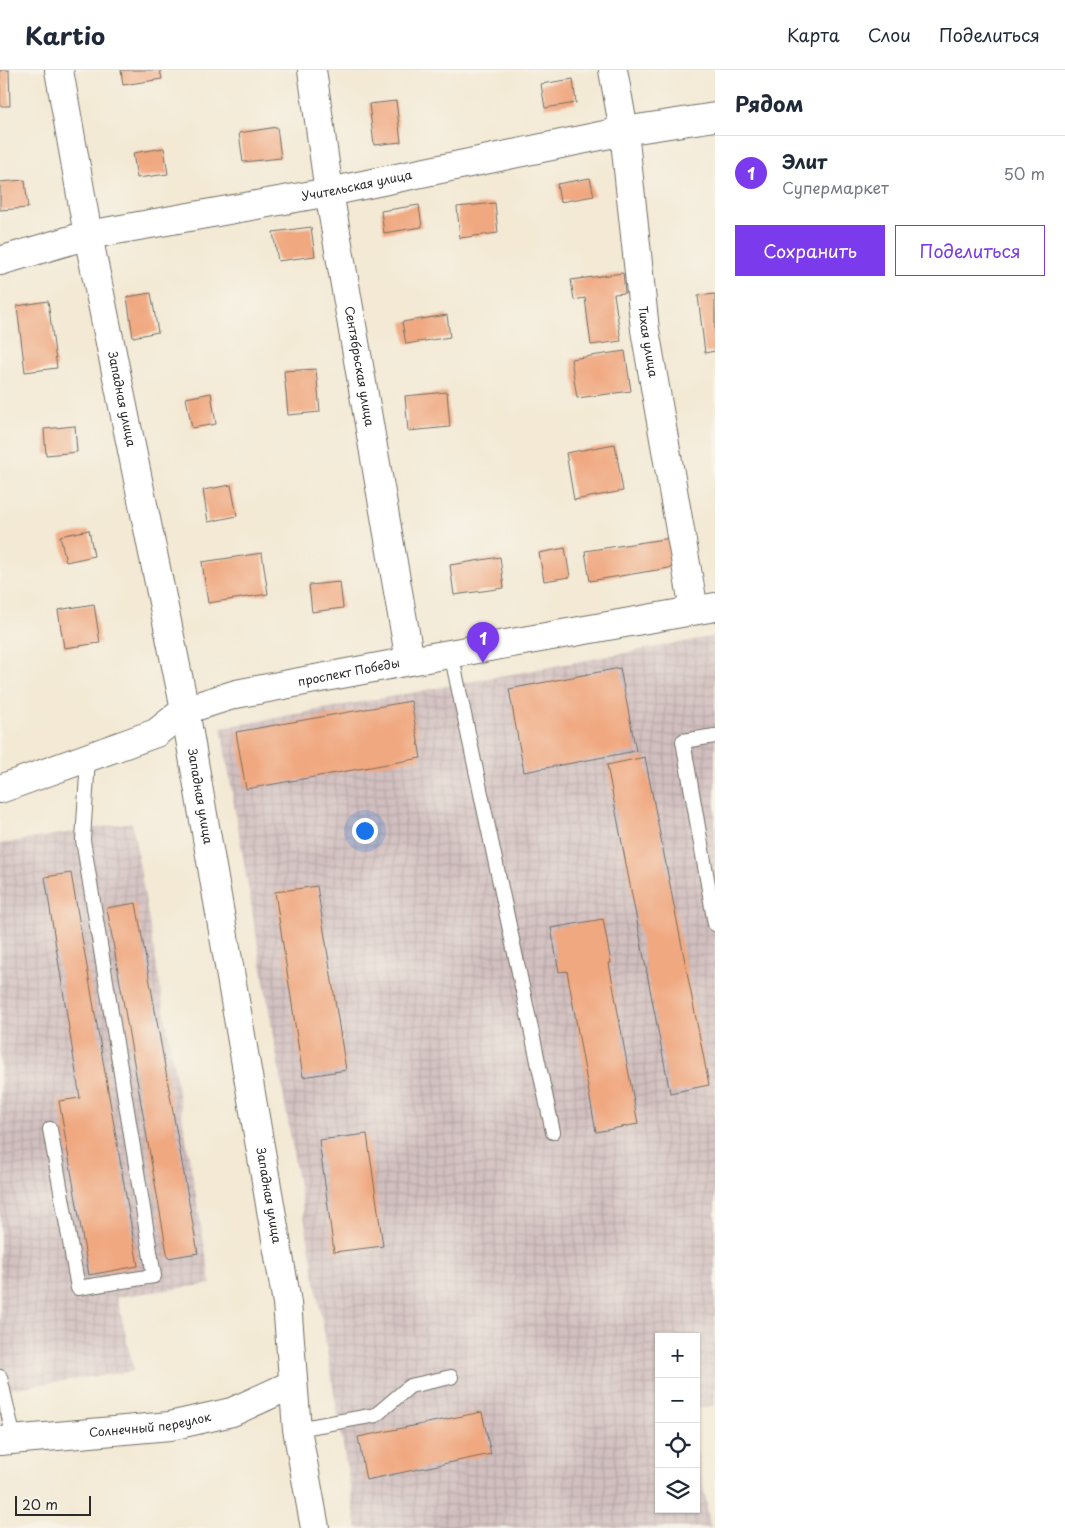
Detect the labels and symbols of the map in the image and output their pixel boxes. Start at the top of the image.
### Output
street label: Учительская улица [300,165,414,205]
street label: Сентябрьская улица [341,305,379,428]
street label: Тихая улица [635,305,663,379]
street label: Западная улица [104,350,141,449]
pin: 1 [467,622,499,663]
street label: проспект Победы [296,653,401,690]
street label: Западная улица [184,747,218,846]
your location [352,818,378,844]
street label: Западная улица [252,1146,287,1245]
street label: Солнечный переулок [88,1407,213,1441]
scale bar [15,1493,91,1516]

